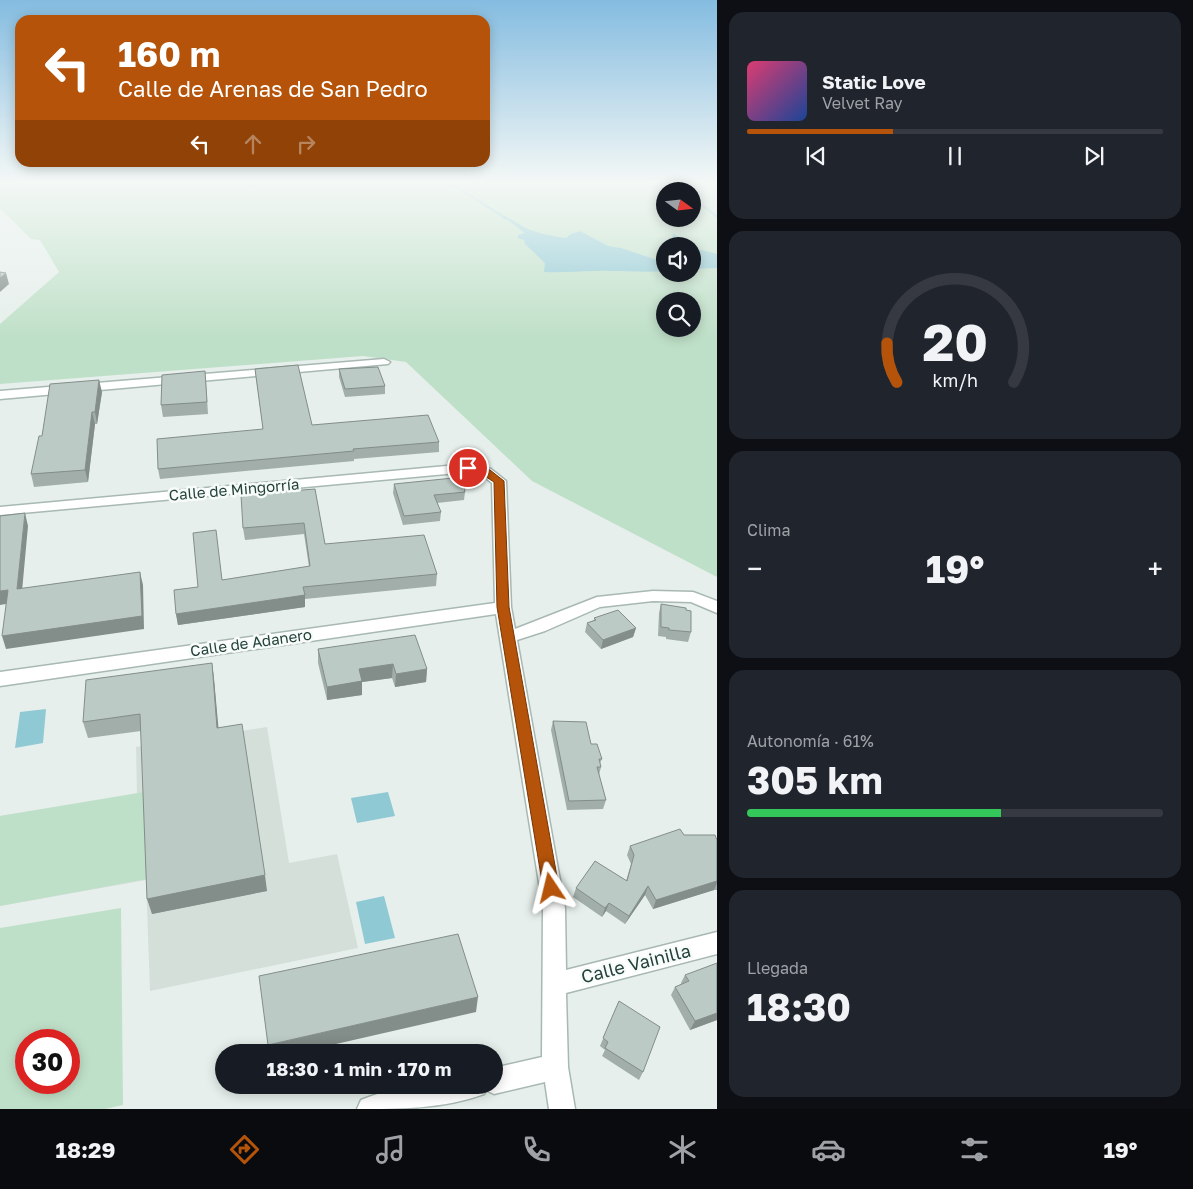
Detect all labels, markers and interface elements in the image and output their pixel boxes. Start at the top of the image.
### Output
text: 160 m [118,33,220,75]
icon: left [35,35,100,100]
text: Static Love [822,70,926,93]
text: Calle de Arenas de San Pedro [118,75,428,102]
text: Velvet Ray [822,93,903,113]
icon: left [186,130,214,158]
icon: ahead [239,130,267,158]
icon: right [292,130,320,158]
icon: previous [802,142,830,170]
icon: pause [941,142,969,170]
icon: next [1080,142,1108,170]
north arrow [656,182,701,228]
map controls [656,182,701,337]
button: sound [656,237,701,282]
button: search [656,292,701,337]
text: 20 [922,310,988,372]
text: km/h [932,369,978,391]
pin [447,447,489,489]
icon: arrive [454,454,482,482]
street label: Calle de Mingorría [168,474,300,504]
text: Clima [747,520,791,540]
text: 19° [926,546,984,591]
text: − [747,552,762,585]
text: + [1148,552,1163,585]
street label: Calle de Adanero [189,625,313,659]
text: Autonomía · 61% [747,731,874,751]
text: 305 km [747,757,883,802]
position arrow [524,861,576,913]
street label: Calle Vainilla [579,939,693,987]
text: Llegada [747,958,808,978]
text: 18:30 [747,984,851,1029]
speed limit sign: 30 [15,1029,80,1094]
text: 18:30 · 1 min · 170 m [267,1057,451,1080]
icon: directions [227,1132,262,1167]
icon: music [373,1132,408,1167]
icon: phone [519,1132,554,1167]
icon: climate [665,1132,700,1167]
icon: car [811,1132,846,1167]
icon: filters [957,1132,992,1167]
text: 18:29 [56,1136,115,1163]
text: 19° [1104,1136,1137,1163]

